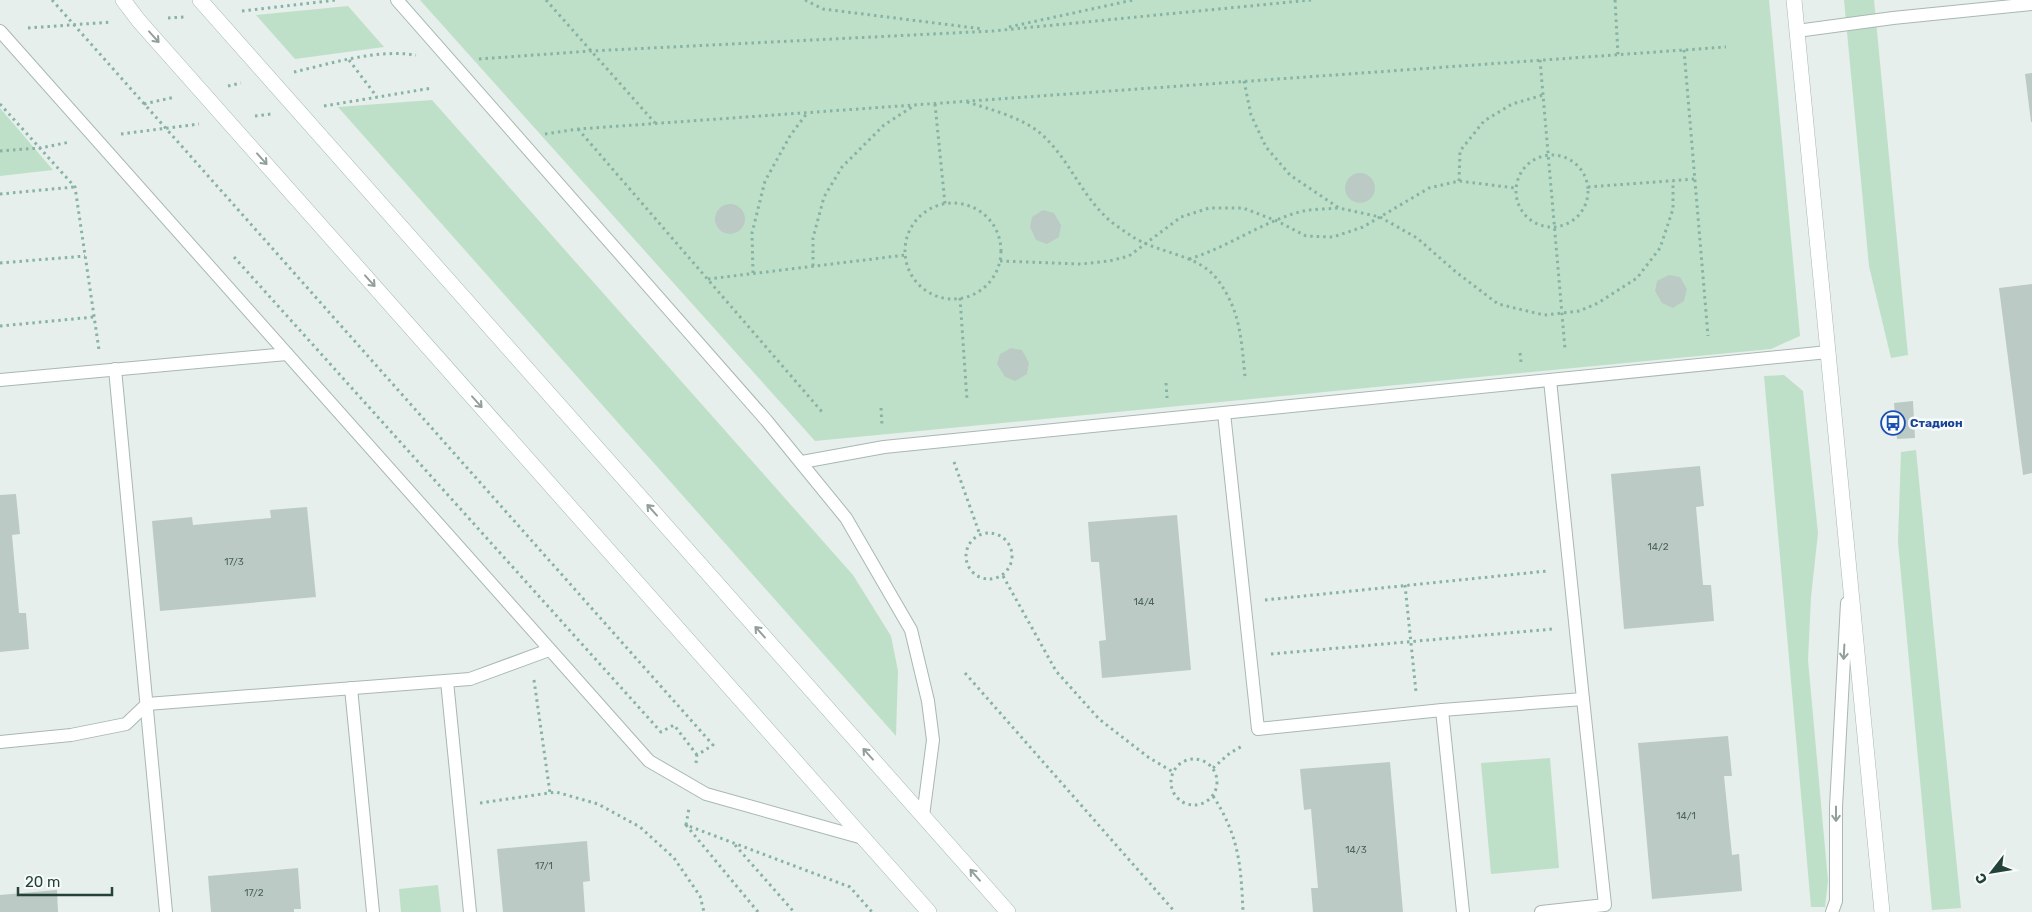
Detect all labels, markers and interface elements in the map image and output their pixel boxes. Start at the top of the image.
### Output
one-way arrow [148,31,160,44]
one-way arrow [256,153,268,166]
one-way arrow [364,274,375,287]
one-way arrow [472,396,483,409]
bus stop icon: Стадион [1880,410,1906,436]
place label: Стадион [1910,416,1963,430]
one-way arrow [646,504,658,517]
house number: 14/2 [1647,541,1669,553]
house number: 17/3 [224,556,244,568]
house number: 14/4 [1134,596,1154,608]
one-way arrow [755,626,766,639]
one-way arrow [1840,643,1849,659]
one-way arrow [862,747,874,760]
one-way arrow [1831,806,1841,822]
house number: 14/1 [1676,810,1696,822]
house number: 14/3 [1345,844,1367,856]
north arrow [1967,847,2017,897]
house number: 17/1 [535,860,553,872]
scale bar [18,864,111,896]
one-way arrow [970,869,981,882]
text: С [1971,870,1991,887]
text: 20 m [25,873,60,891]
house number: 17/2 [244,887,264,899]

